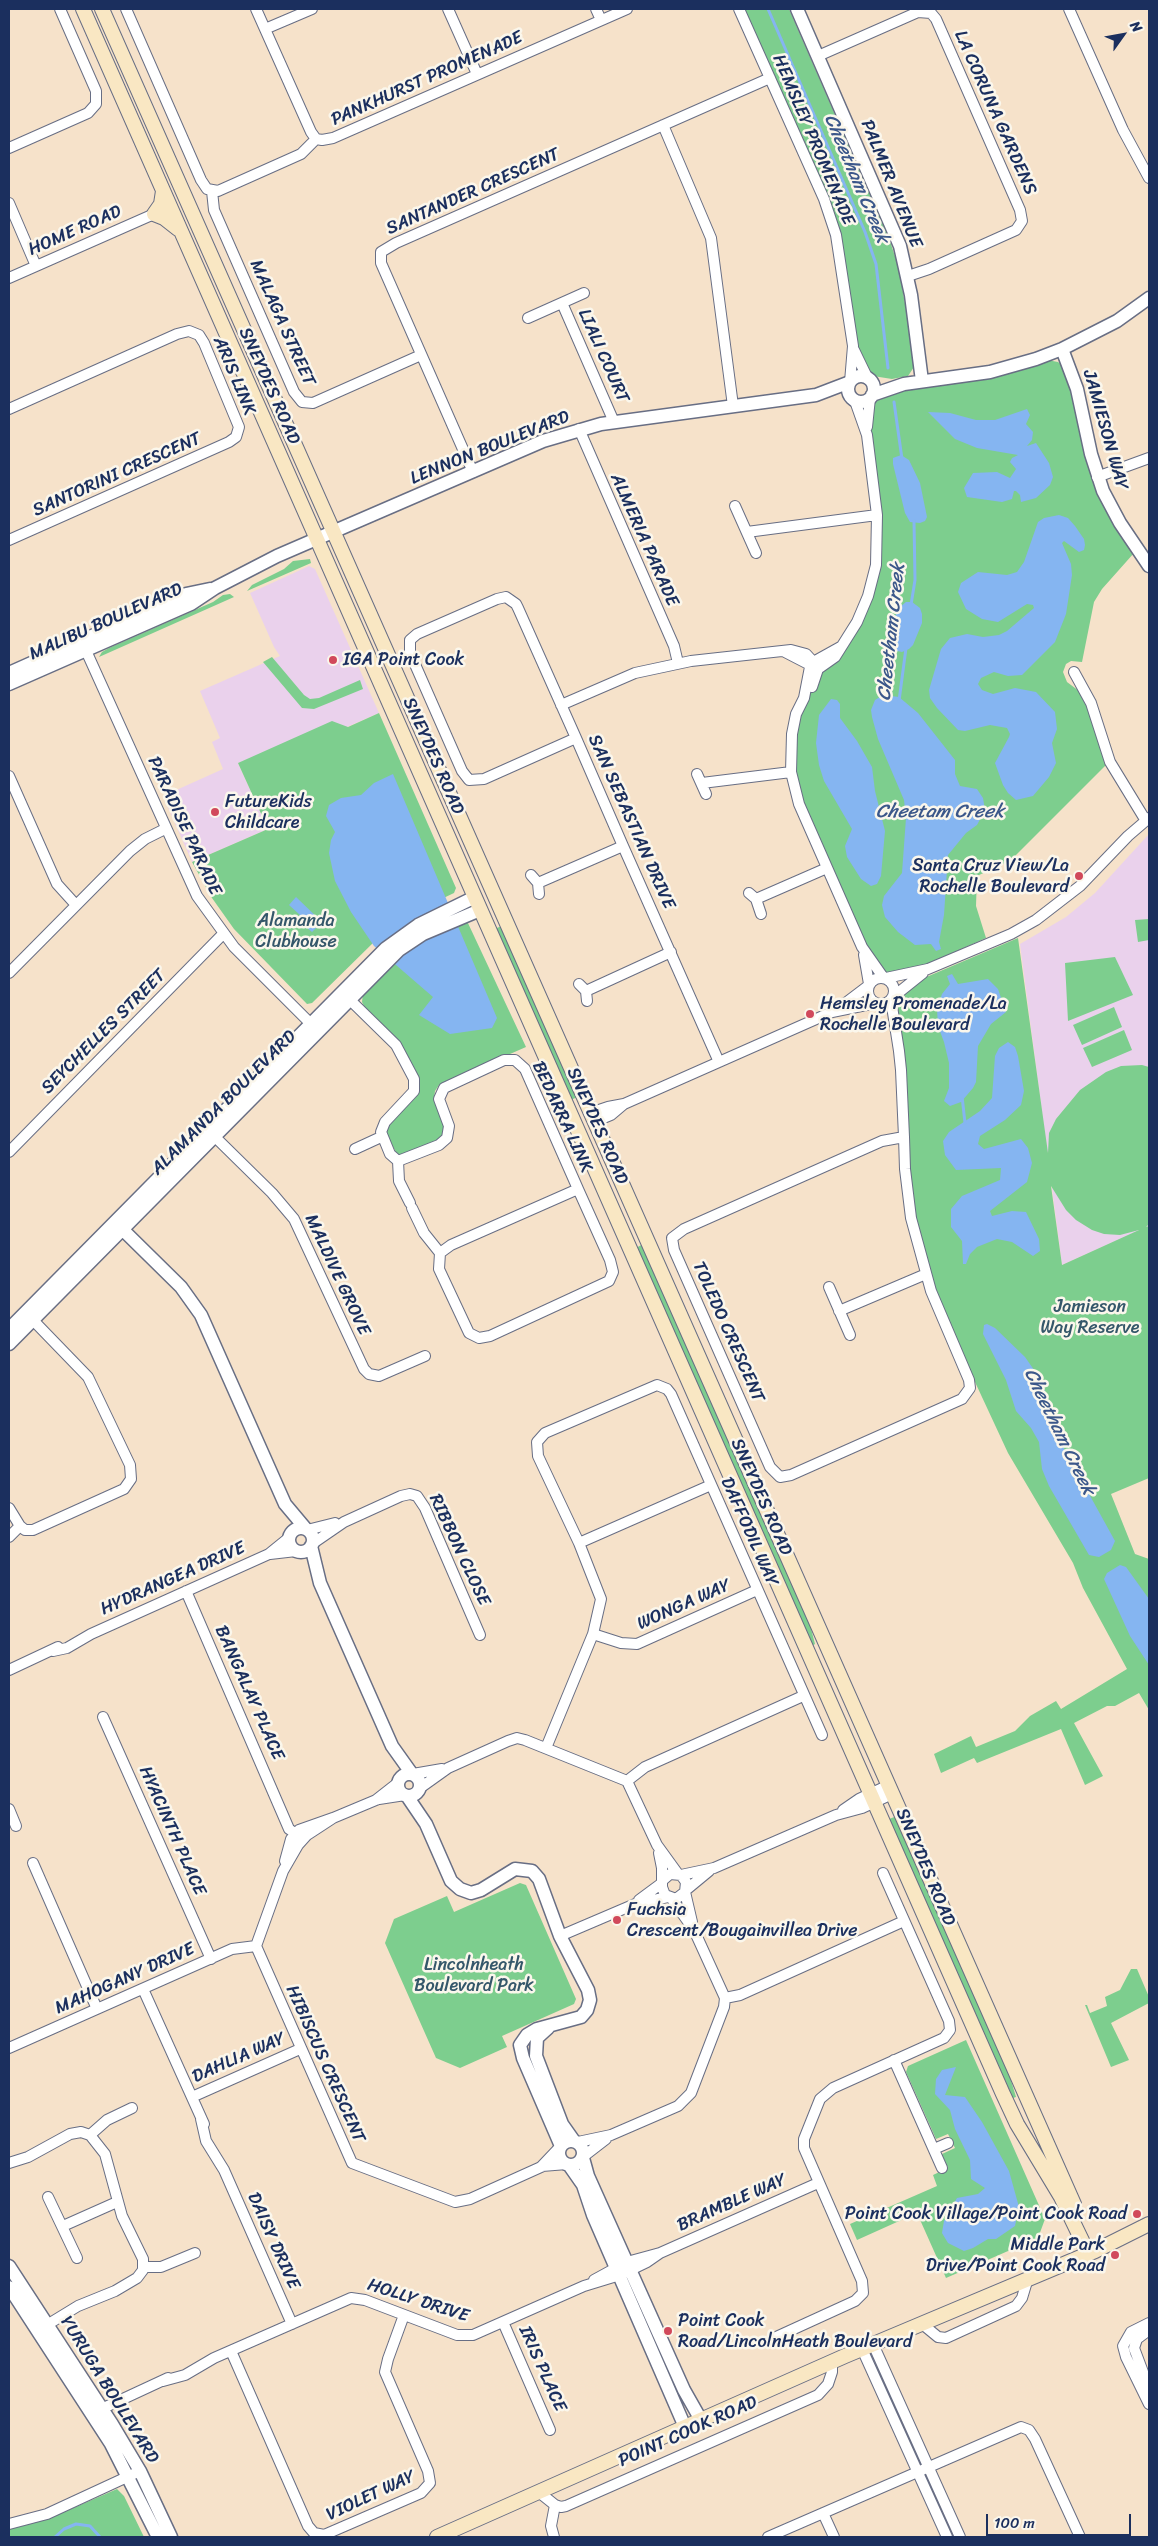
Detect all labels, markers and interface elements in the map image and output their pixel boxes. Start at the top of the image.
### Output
north arrow [1098,10,1148,60]
text: N [1123,16,1149,38]
street label: PANKHURST PROMENADE [328,27,526,131]
street label: LA CORUNA GARDENS [949,27,1041,199]
street label: HEMSLEY PROMENADE [767,51,859,229]
water label: Cheetham Creek [819,111,893,247]
street label: PALMER AVENUE [855,117,927,251]
street label: SANTANDER CRESCENT [383,144,563,240]
street label: HOME ROAD [25,201,125,261]
street label: MALAGA STREET [245,257,319,389]
street label: LIALI COURT [573,306,633,406]
street label: SNEYDES ROAD [234,324,304,448]
street label: ARIS LINK [208,333,260,419]
street label: JAMIESON WAY [1078,368,1132,492]
street label: LENNON BOULEVARD [407,406,573,490]
street label: SANTORINI CRESCENT [30,428,204,522]
street label: ALMERIA PARADE [605,470,683,610]
water label: Cheetham Creek [873,562,911,702]
street label: MALIBU BOULEVARD [26,579,186,665]
place label: IGA Point Cook [343,649,464,671]
marker: IGA Point Cook [327,654,339,666]
street label: SNEYDES ROAD [398,694,468,818]
street label: SAN SEBASTIAN DRIVE [583,731,679,913]
street label: PARADISE PARADE [142,753,226,899]
place label: FutureKids Childcare [225,791,312,834]
water label: Cheetam Creek [876,801,1004,823]
marker: FutureKids Childcare [209,806,221,818]
place label: Santa Cruz View/La Rochelle Boulevard [912,855,1069,898]
marker: Santa Cruz View/La Rochelle Boulevard [1073,870,1085,882]
park label: Alamanda Clubhouse [255,910,337,952]
street label: SEYCHELLES STREET [37,965,171,1099]
place label: Hemsley Promenade/La Rochelle Boulevard [820,993,1007,1036]
marker: Hemsley Promenade/La Rochelle Boulevard [804,1008,816,1020]
street label: ALAMANDA BOULEVARD [147,1026,301,1180]
street label: BEDARRA LINK [527,1058,597,1176]
street label: SNEYDES ROAD [562,1064,632,1188]
street label: MALDIVE GROVE [300,1211,374,1339]
street label: TOLEDO CRESCENT [687,1258,769,1406]
park label: Jamieson Way Reserve [1040,1296,1140,1338]
water label: Cheetham Creek [1019,1365,1099,1499]
street label: SNEYDES ROAD [726,1435,796,1559]
street label: DAFFODIL WAY [715,1474,783,1590]
street label: RIBBON CLOSE [424,1491,494,1609]
street label: HYDRANGEA DRIVE [97,1537,249,1621]
street label: WONGA WAY [634,1575,734,1635]
street label: BANGALAY PLACE [210,1622,288,1764]
street label: HYACINTH PLACE [134,1763,210,1899]
street label: SNEYDES ROAD [890,1805,960,1929]
place label: Fuchsia Crescent/Bougainvillea Drive [627,1899,858,1942]
marker: Fuchsia Crescent/Bougainvillea Drive [611,1914,623,1926]
street label: MAHOGANY DRIVE [52,1939,198,2019]
park label: Lincolnheath Boulevard Park [414,1954,534,1996]
street label: HIBISCUS CRESCENT [281,1982,369,2146]
street label: DAHLIA WAY [189,2028,289,2088]
street label: BRAMBLE WAY [674,2169,790,2237]
street label: DAISY DRIVE [242,2189,304,2293]
place label: Point Cook Village/Point Cook Road [845,2203,1127,2225]
marker: Point Cook Village/Point Cook Road [1131,2208,1143,2220]
place label: Middle Park Drive/Point Cook Road [926,2234,1105,2276]
marker: Middle Park Drive/Point Cook Road [1109,2249,1121,2261]
street label: HOLLY DRIVE [365,2274,471,2328]
place label: Point Cook Road/LincolnHeath Boulevard [678,2310,912,2352]
street label: YURUGA BOULEVARD [55,2312,163,2468]
street label: IRIS PLACE [514,2323,570,2415]
marker: Point Cook Road/LincolnHeath Boulevard [662,2325,674,2337]
street label: POINT COOK ROAD [615,2392,761,2472]
street label: VIOLET WAY [323,2466,419,2526]
scale bar [988,2504,1133,2536]
text: 100 m [994,2510,1035,2536]

